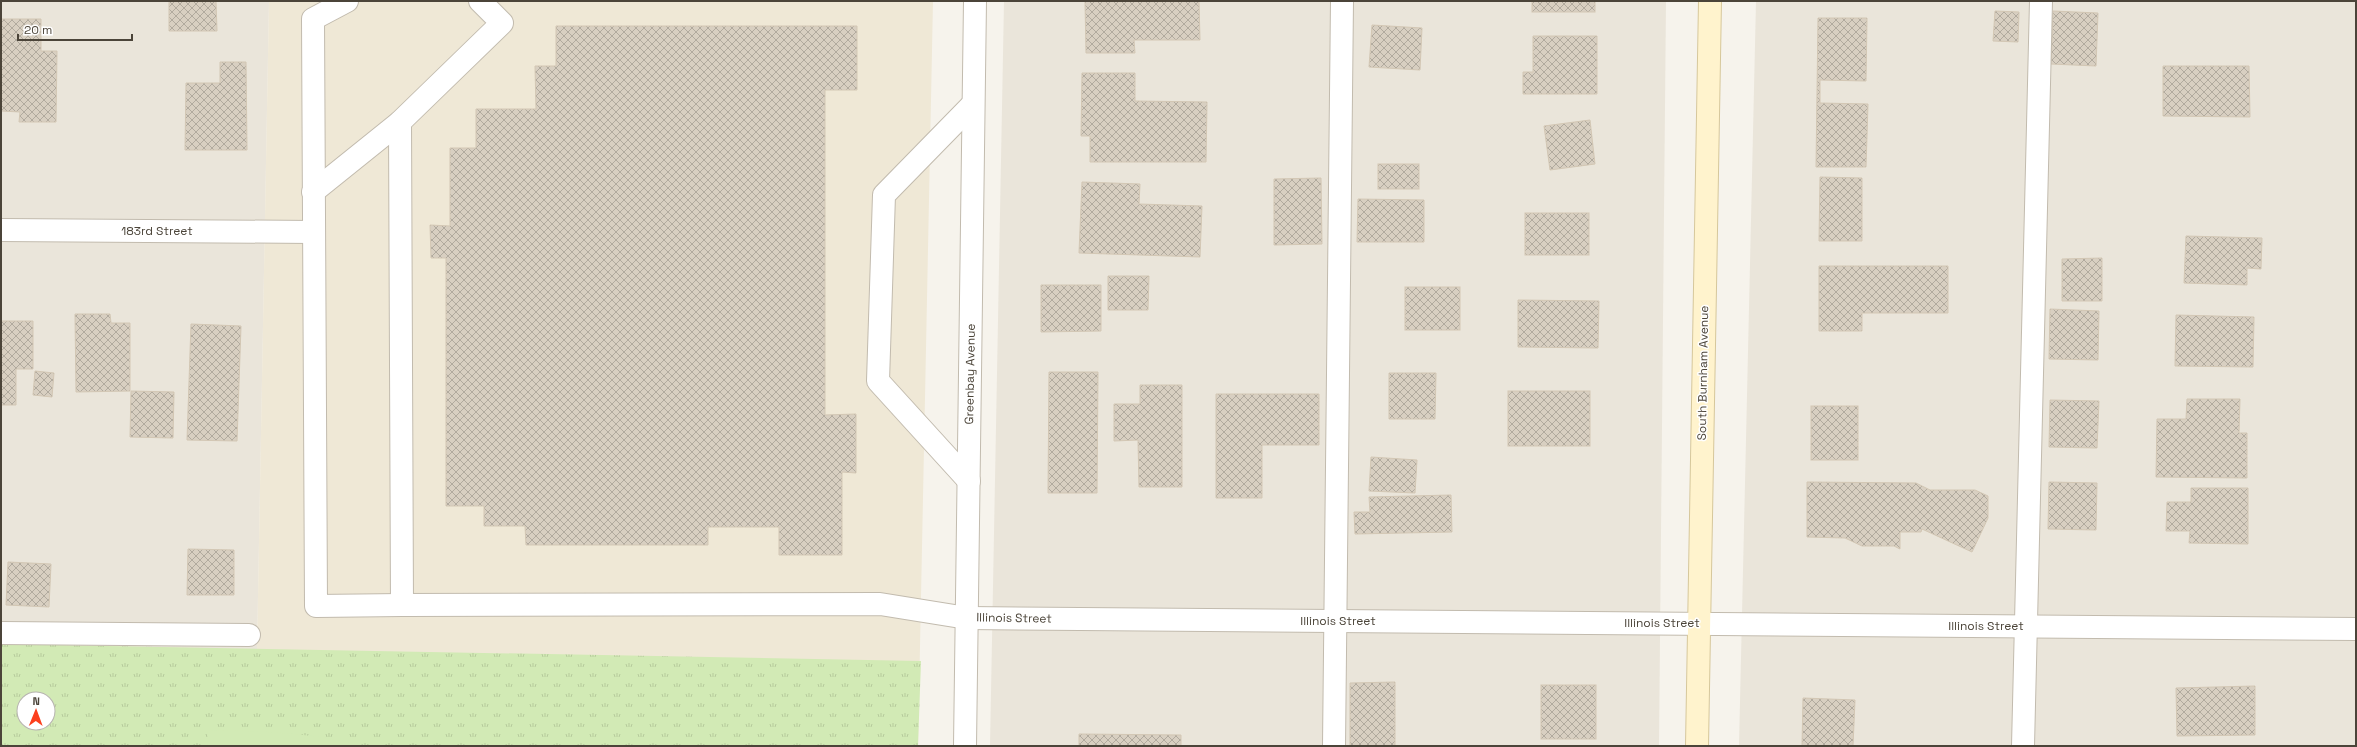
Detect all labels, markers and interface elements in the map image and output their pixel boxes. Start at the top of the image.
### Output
scale bar [18,16,132,42]
text: 20 m [24,22,52,38]
street label: 183rd Street [121,223,193,239]
street label: South Burnham Avenue [1694,305,1712,441]
street label: Greenbay Avenue [961,323,979,425]
street label: Illinois Street [976,609,1052,627]
street label: Illinois Street [1300,613,1376,629]
street label: Illinois Street [1624,615,1700,631]
street label: Illinois Street [1948,618,2024,634]
north arrow [16,691,56,731]
text: N [32,694,40,708]

